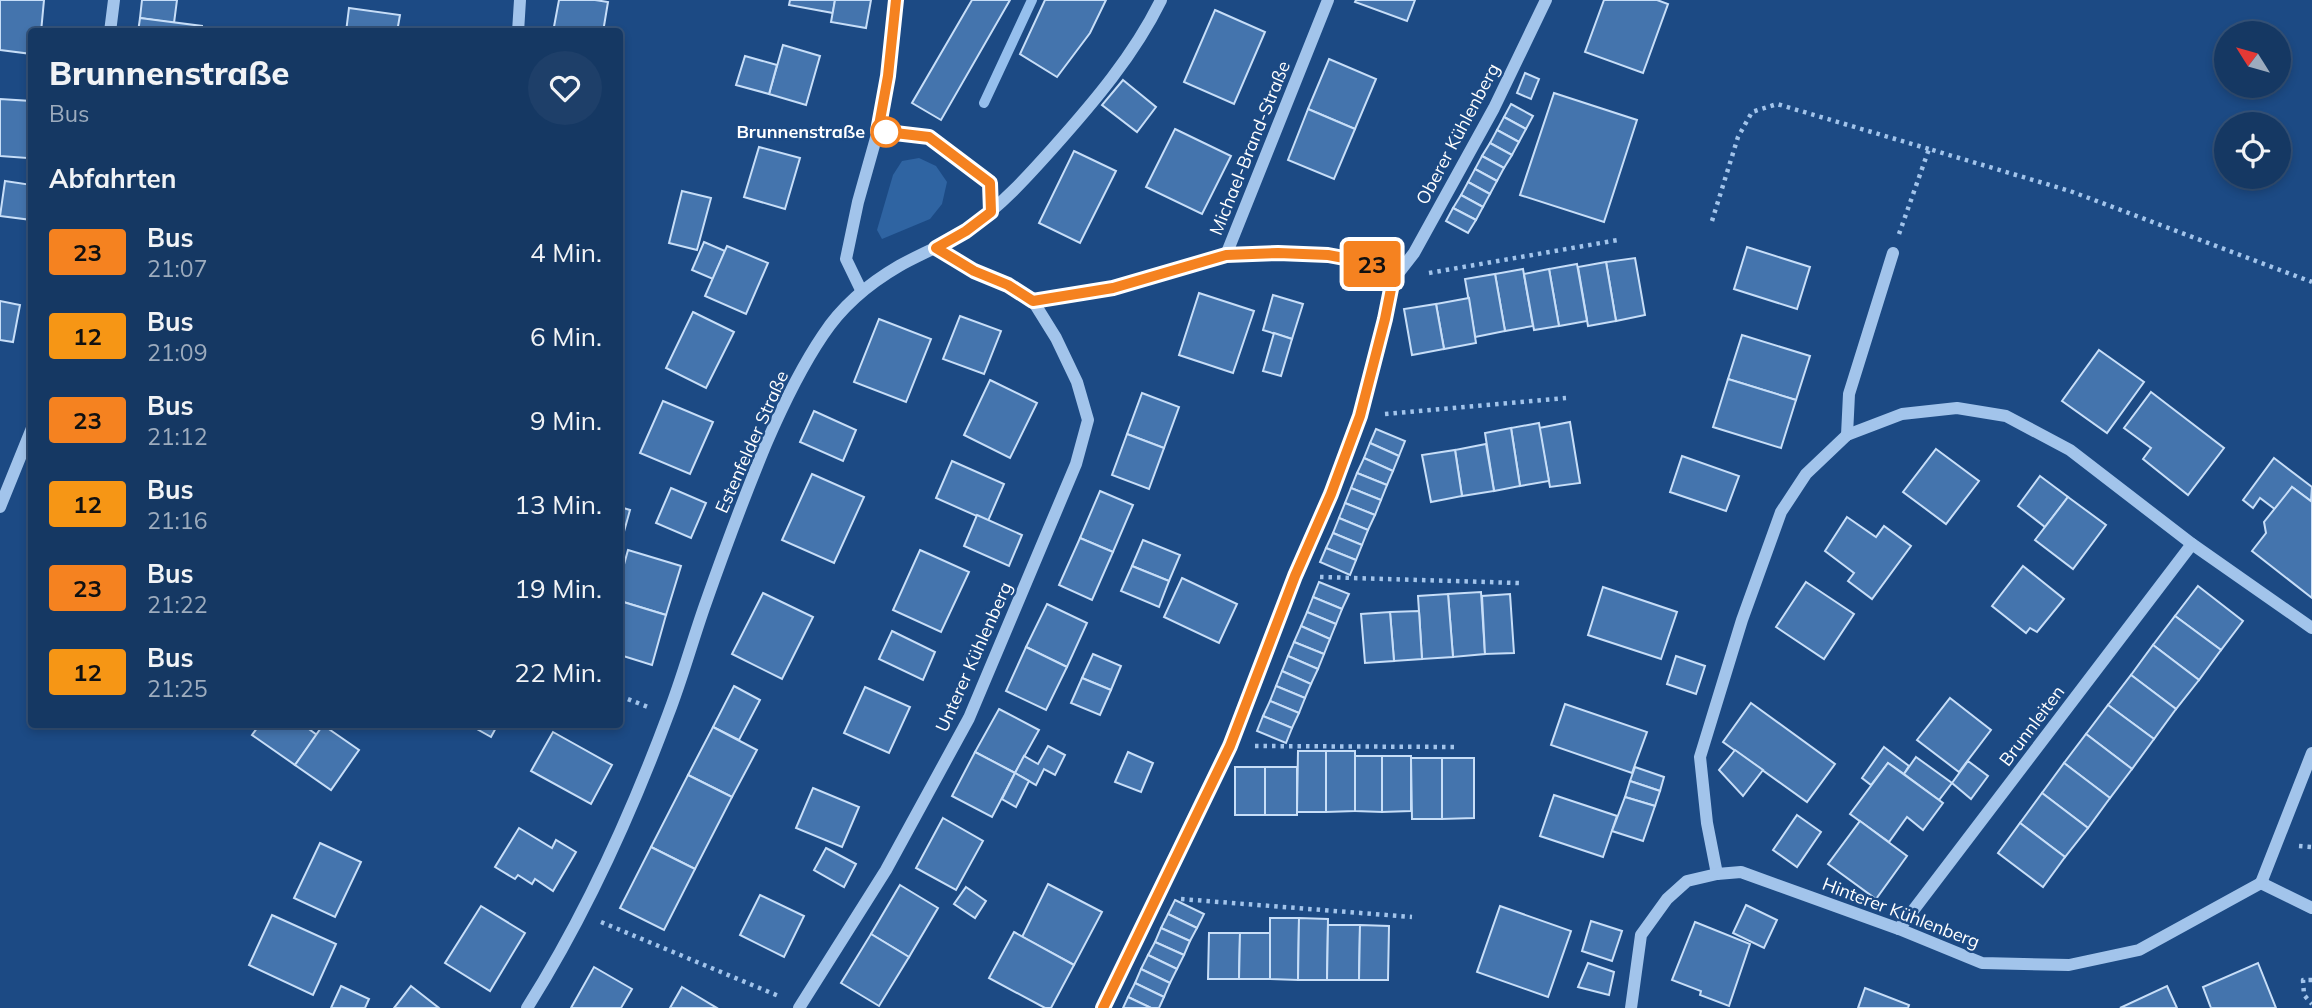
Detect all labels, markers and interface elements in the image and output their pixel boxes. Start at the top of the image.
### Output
north arrow [2214,21,2291,98]
map controls [2214,21,2291,189]
button: heart [528,51,602,125]
text: Brunnenstraße [49,52,289,93]
street label: Michael-Brand-Straße [1204,57,1295,238]
street label: Oberer Kühlenberg [1411,59,1504,208]
text: Bus [49,99,89,128]
button: locate [2214,112,2291,189]
marker: Brunnenstraße [871,117,901,147]
place label: Brunnenstraße [736,120,865,143]
text: Abfahrten [49,162,176,195]
text: Bus [147,221,193,254]
text: 4 Min. [530,236,602,269]
text: 23 [73,237,102,267]
line badge: 23 [1340,241,1404,287]
text: 23 [1358,249,1386,279]
text: 21:07 [147,254,207,283]
text: Bus [147,305,193,338]
text: 6 Min. [530,320,602,353]
text: 12 [73,321,102,351]
text: 21:09 [147,338,207,367]
street label: Estenfelder Straße [710,367,793,517]
text: Bus [147,389,193,422]
text: 9 Min. [530,404,602,437]
text: 23 [73,405,102,435]
text: 21:12 [147,422,207,451]
text: Bus [147,473,193,506]
text: 13 Min. [514,488,602,521]
text: 12 [73,489,102,519]
text: 21:16 [147,506,207,535]
text: Bus [147,557,193,590]
text: 19 Min. [514,572,602,605]
text: 23 [73,573,102,603]
street label: Unterer Kühlenberg [930,578,1017,735]
text: 21:22 [147,590,207,619]
text: Bus [147,641,193,674]
text: 22 Min. [514,656,602,689]
text: 12 [73,657,102,687]
text: 21:25 [147,674,207,703]
street label: Brunnleiten [1994,681,2069,771]
street label: Hinterer Kühlenberg [1819,872,1983,953]

